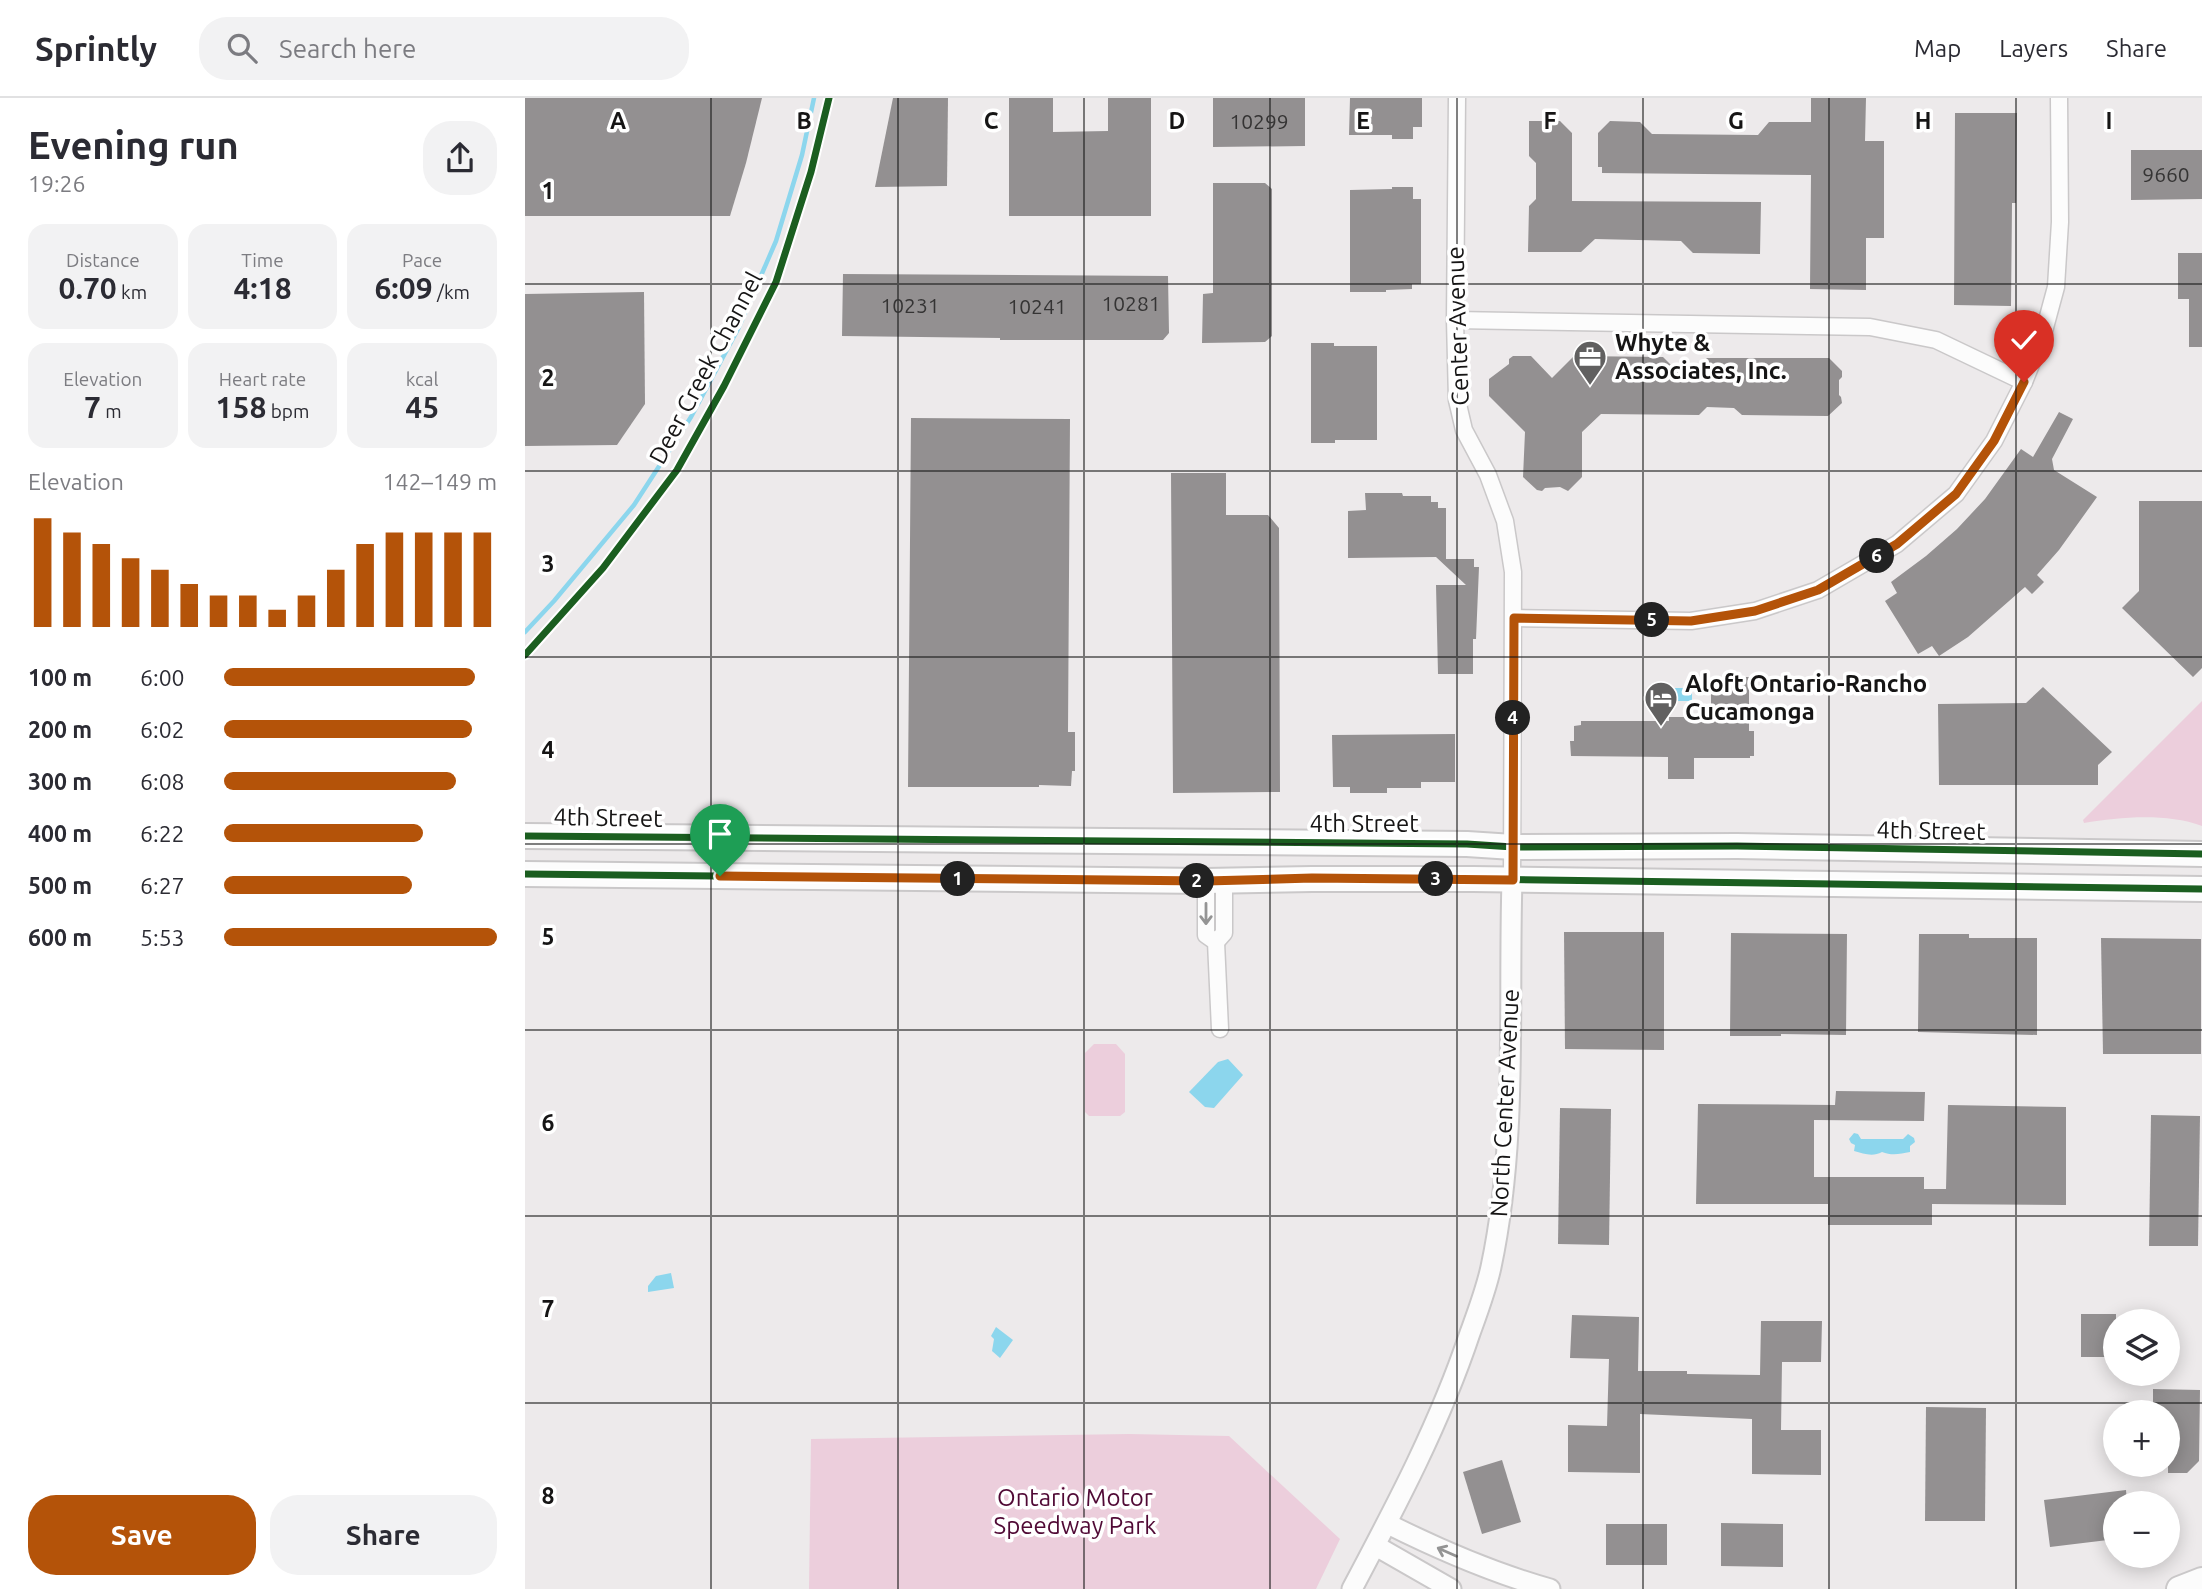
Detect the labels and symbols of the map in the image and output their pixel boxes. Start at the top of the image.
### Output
text: A [610,108,626,133]
text: B [796,108,812,133]
text: C [984,108,999,133]
text: D [1169,108,1185,133]
text: E [1356,108,1370,133]
text: F [1544,108,1557,133]
text: G [1728,108,1744,133]
text: H [1915,108,1931,133]
text: I [2106,108,2112,133]
house number: 10299 [1229,109,1289,133]
house number: 9660 [2142,162,2190,186]
text: 1 [542,178,554,203]
street label: Center Avenue [1441,246,1474,406]
street label: Deer Creek Channel [643,267,768,468]
house number: 10281 [1101,291,1161,315]
house number: 10231 [880,293,940,317]
house number: 10241 [1007,294,1067,318]
pin [1994,310,2054,382]
place label: Whyte & Associates, Inc. [1615,329,1787,384]
office icon: Whyte & Associates, Inc. [1571,338,1609,387]
text: 2 [542,365,554,390]
pin: 6 [1859,538,1895,574]
text: 3 [542,551,554,576]
pin: 5 [1635,602,1669,638]
place label: Aloft Ontario-Rancho Cucamonga [1685,670,1927,725]
hotel icon: Aloft Ontario-Rancho Cucamonga [1642,679,1680,728]
pin: 4 [1495,700,1531,736]
text: 4 [542,737,555,762]
street label: 4th Street [553,803,663,832]
pin [690,804,750,876]
street label: 4th Street [1309,810,1419,837]
street label: 4th Street [1876,816,1986,845]
pin: 1 [941,862,975,896]
pin: 3 [1419,862,1453,896]
pin: 2 [1179,864,1215,898]
one-way arrow [1199,902,1213,925]
text: 5 [542,924,554,949]
street label: North Center Avenue [1485,988,1524,1218]
text: 6 [542,1110,555,1135]
text: 7 [542,1296,554,1321]
text: 8 [542,1483,554,1508]
park label: Ontario Motor Speedway Park [994,1484,1156,1539]
one-way arrow [1437,1545,1459,1558]

